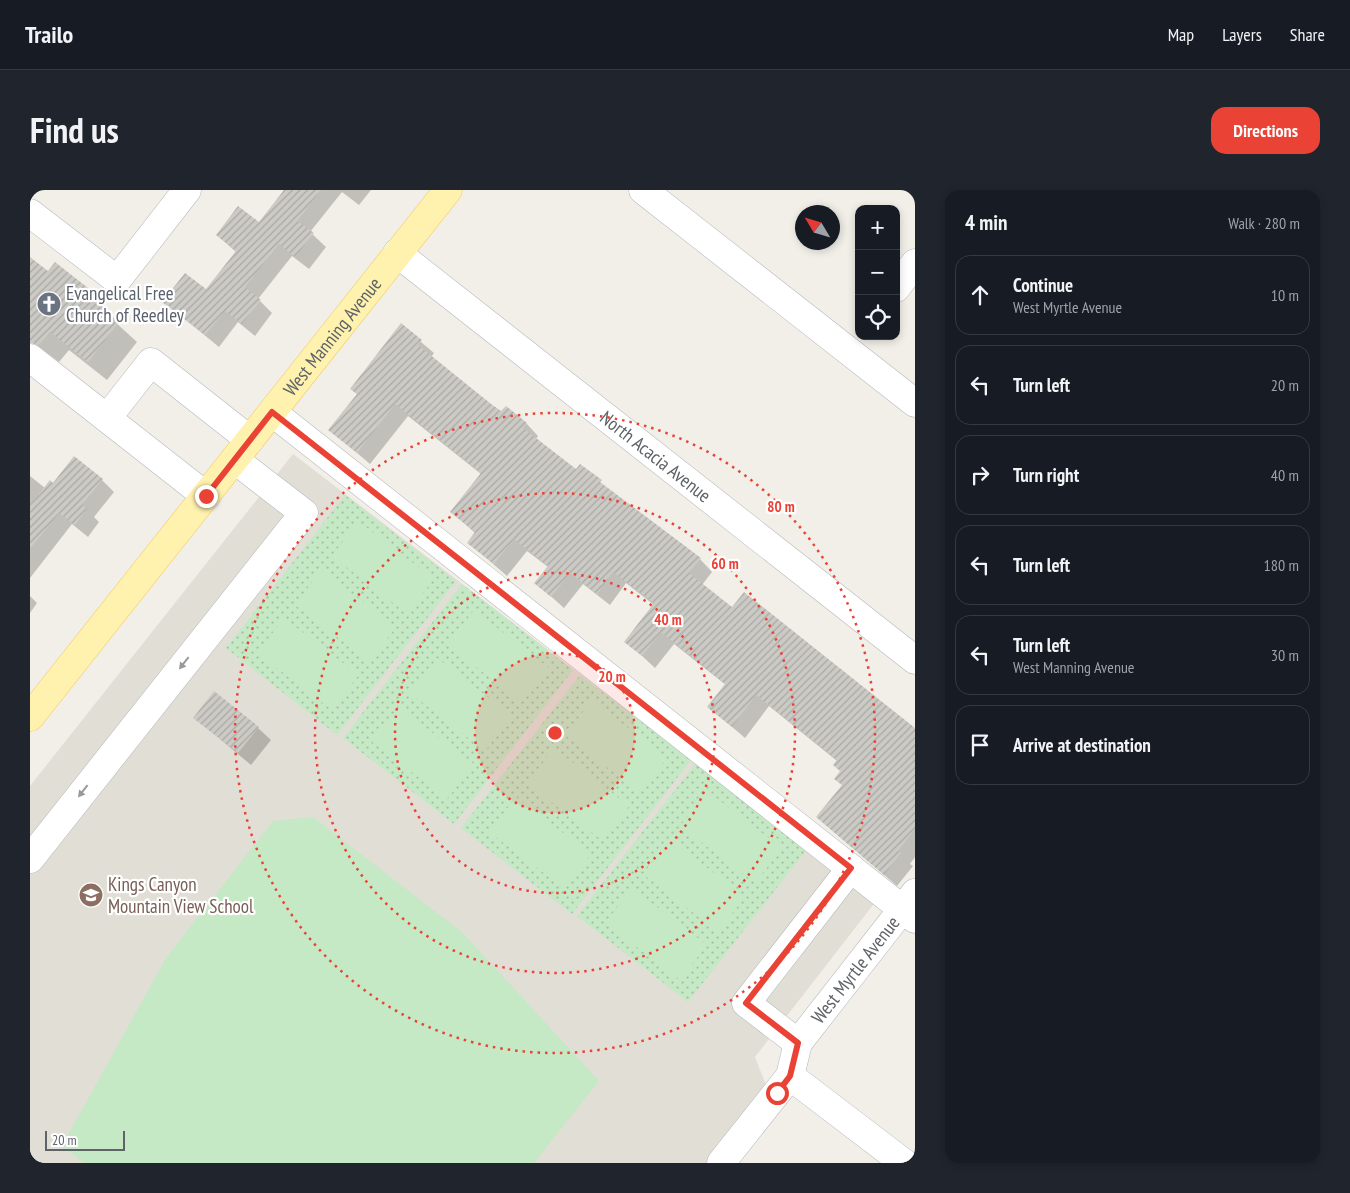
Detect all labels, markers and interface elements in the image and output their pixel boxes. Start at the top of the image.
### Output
text: Trailo [25,19,73,50]
text: Map [1168,23,1194,46]
text: Layers [1222,23,1262,46]
text: Share [1290,23,1325,46]
text: Find us [30,107,119,153]
button: Directions [1211,107,1320,154]
north arrow [795,205,840,250]
map controls [855,205,900,340]
button: + [855,205,900,250]
text: 4 min [965,209,1007,236]
text: Walk · 280 m [1228,213,1300,233]
button: − [855,250,900,295]
street label: West Manning Avenue [278,272,386,400]
text: Continue [1013,273,1073,297]
place label: Evangelical Free Church of Reedley [66,281,185,327]
icon: ahead [966,281,994,309]
text: 10 m [1271,285,1299,305]
church icon: Evangelical Free Church of Reedley [36,291,62,317]
button: locate [855,295,900,340]
text: West Myrtle Avenue [1013,297,1122,317]
icon: left [966,371,994,399]
text: Turn left [1013,373,1070,397]
text: 20 m [1271,375,1299,395]
street label: North Acacia Avenue [595,405,716,507]
icon: right [966,461,994,489]
text: Turn right [1013,463,1079,487]
text: 40 m [1271,465,1299,485]
route end [195,485,218,508]
text: 80 m [767,497,795,516]
icon: left [966,551,994,579]
text: Turn left [1013,553,1070,577]
text: 60 m [711,554,739,573]
text: 180 m [1264,555,1299,575]
text: 40 m [654,610,682,629]
text: Turn left [1013,633,1070,657]
icon: left [966,641,994,669]
text: 30 m [1271,645,1299,665]
one-way arrow [179,657,190,670]
text: West Manning Avenue [1013,657,1134,677]
text: 20 m [598,667,626,686]
centre of rings [546,724,564,742]
icon: arrive [966,731,994,759]
text: Arrive at destination [1013,733,1151,757]
one-way arrow [78,784,89,797]
place label: Kings Canyon Mountain View School [108,872,254,918]
school or university icon: Kings Canyon Mountain View School [78,882,104,908]
street label: West Myrtle Avenue [806,911,905,1028]
route start [766,1082,789,1105]
scale bar [45,1128,125,1151]
text: 20 m [52,1131,77,1149]

